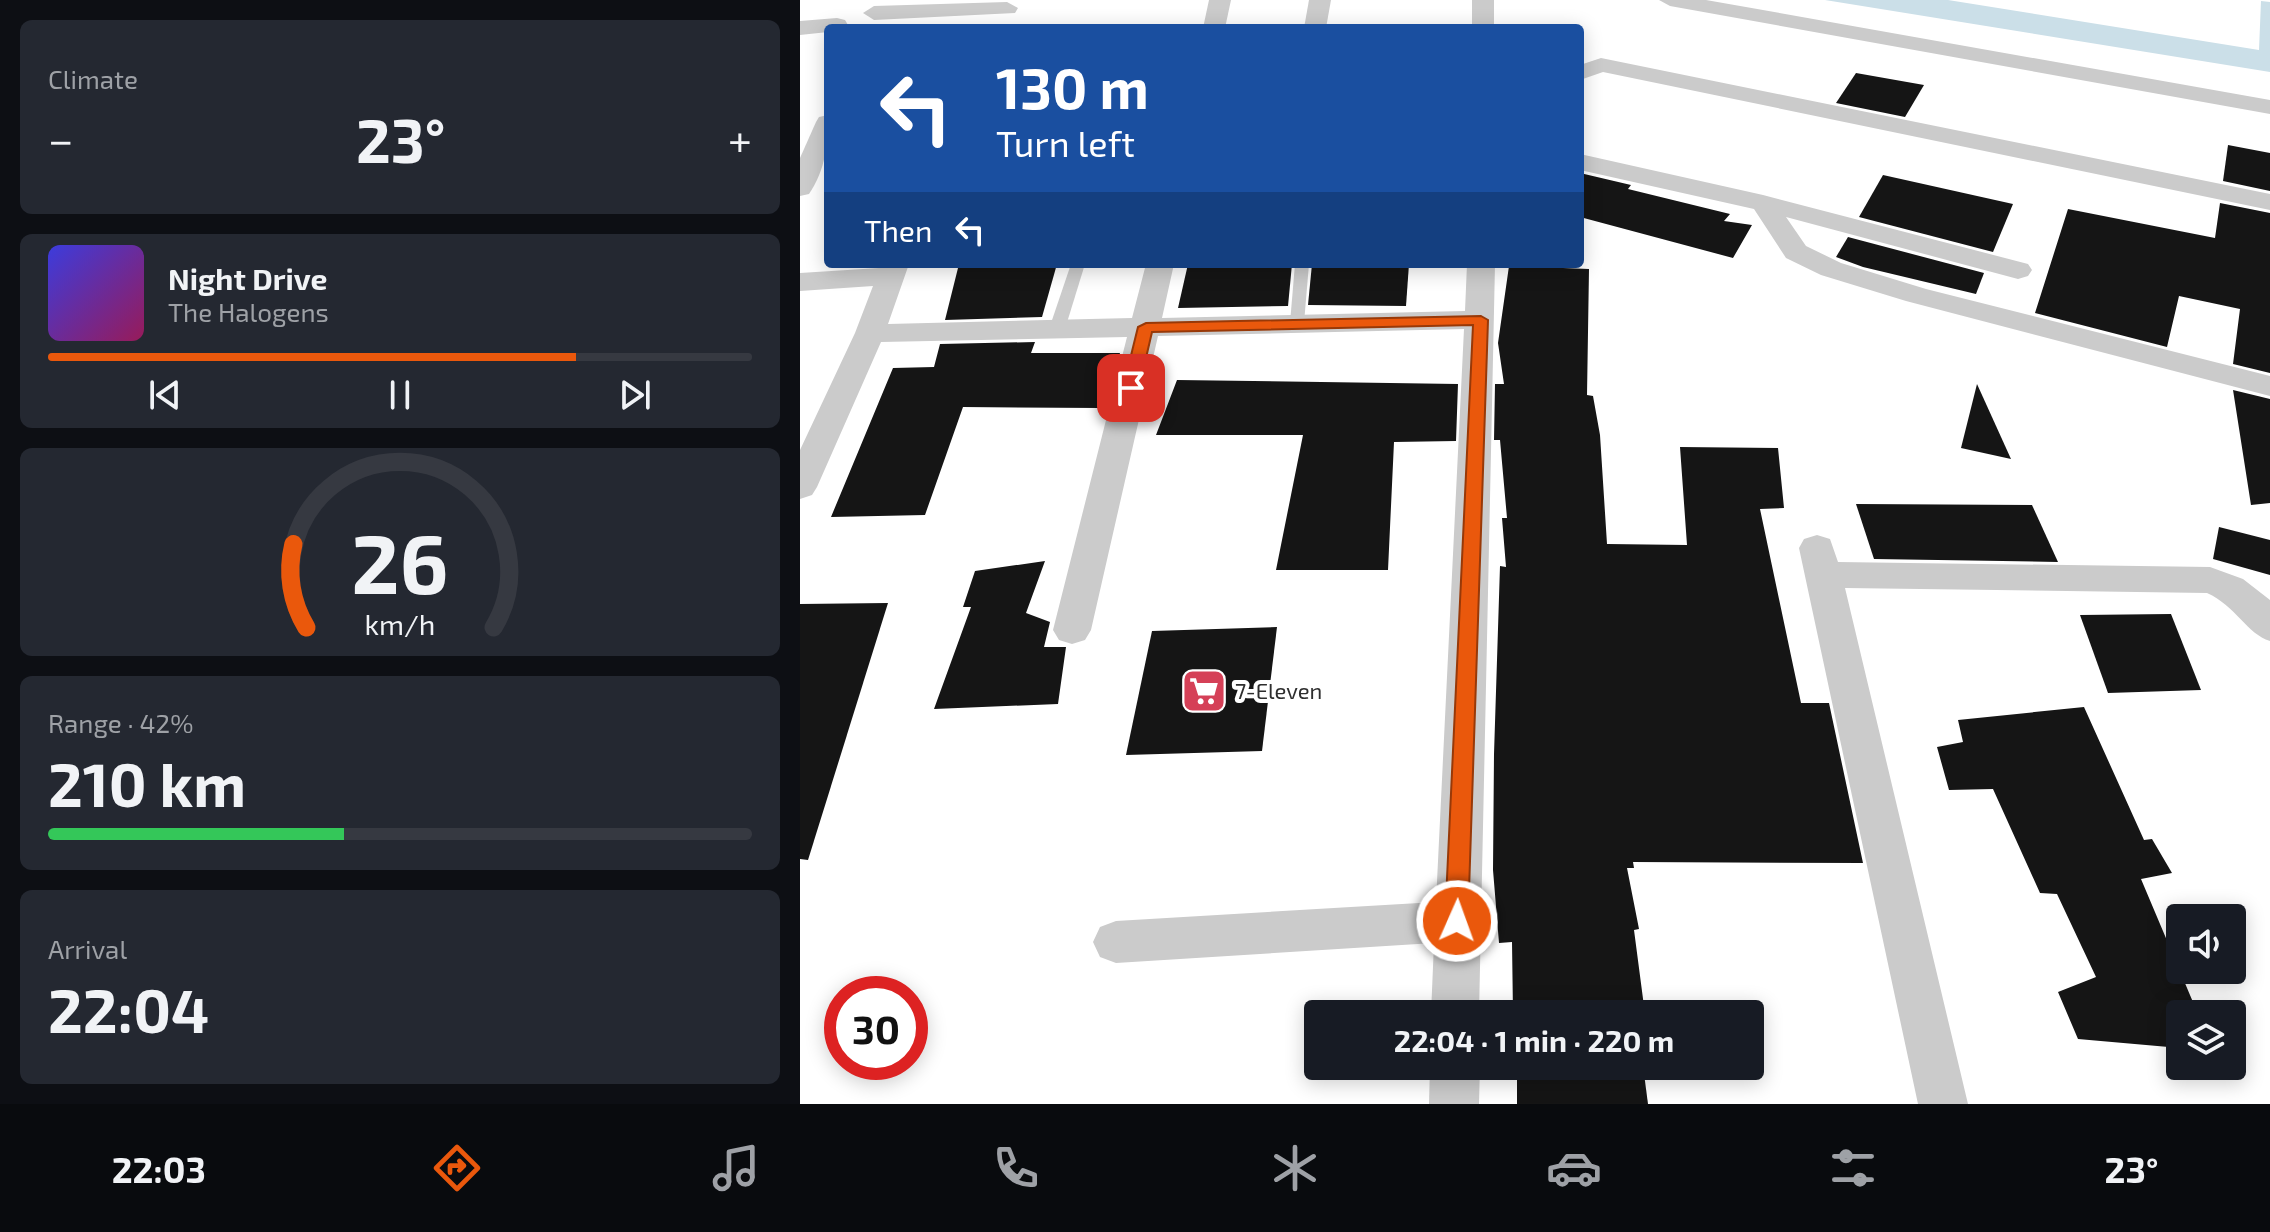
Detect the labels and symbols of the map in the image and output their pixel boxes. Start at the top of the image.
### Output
pin [1097,354,1165,422]
supermarket icon: 7-Eleven [1180,667,1228,715]
place label: 7-Eleven [1235,677,1322,703]
position arrow [1415,879,1499,963]
speed limit sign: 30 [824,976,928,1080]

